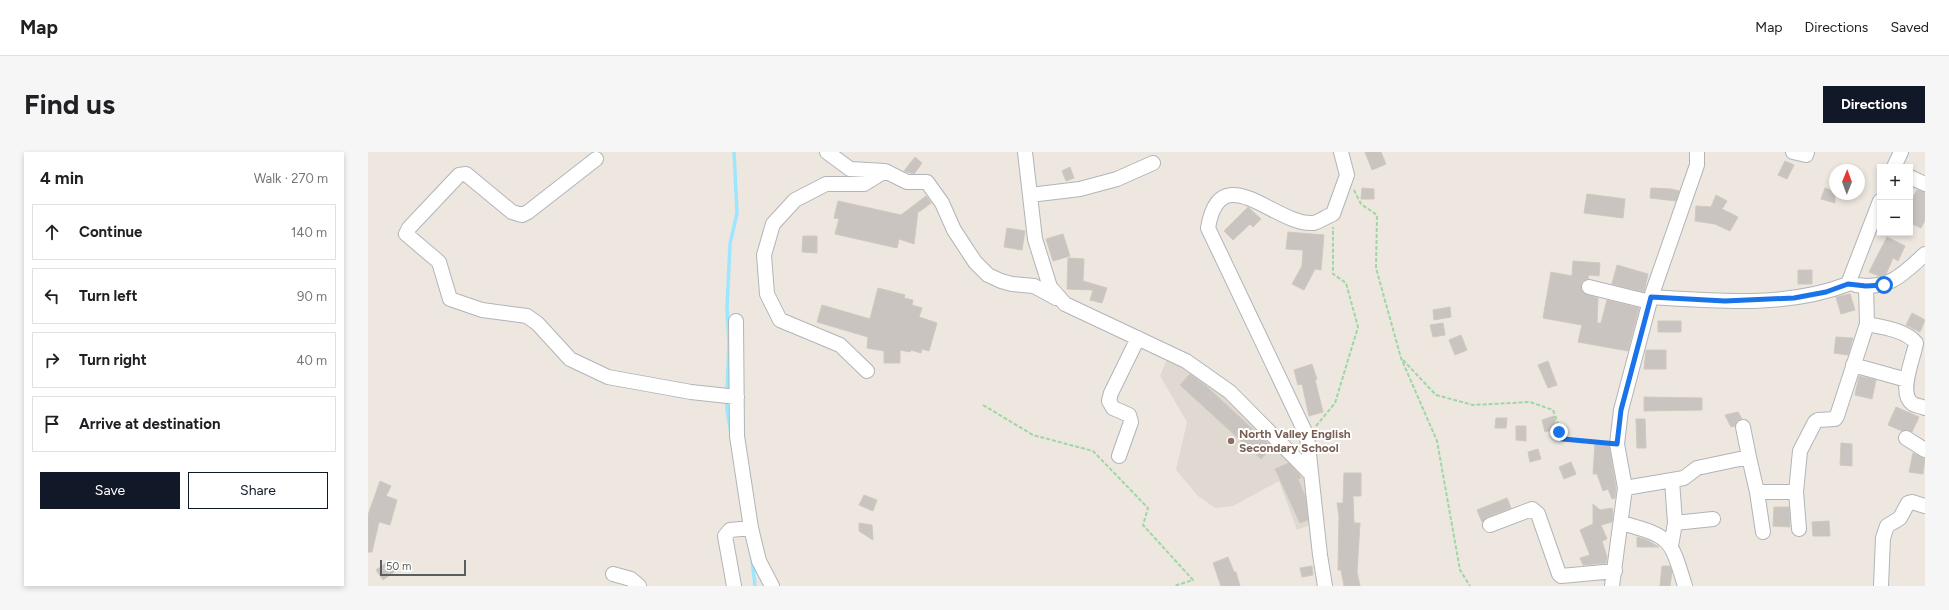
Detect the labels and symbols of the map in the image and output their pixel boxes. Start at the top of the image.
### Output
north arrow [1829,164,1865,200]
route start [1875,276,1893,294]
route end [1550,423,1568,441]
place label: North Valley English Secondary School [1239,427,1351,455]
marker: North Valley English Secondary School [1226,436,1236,446]
scale bar [380,558,466,577]

